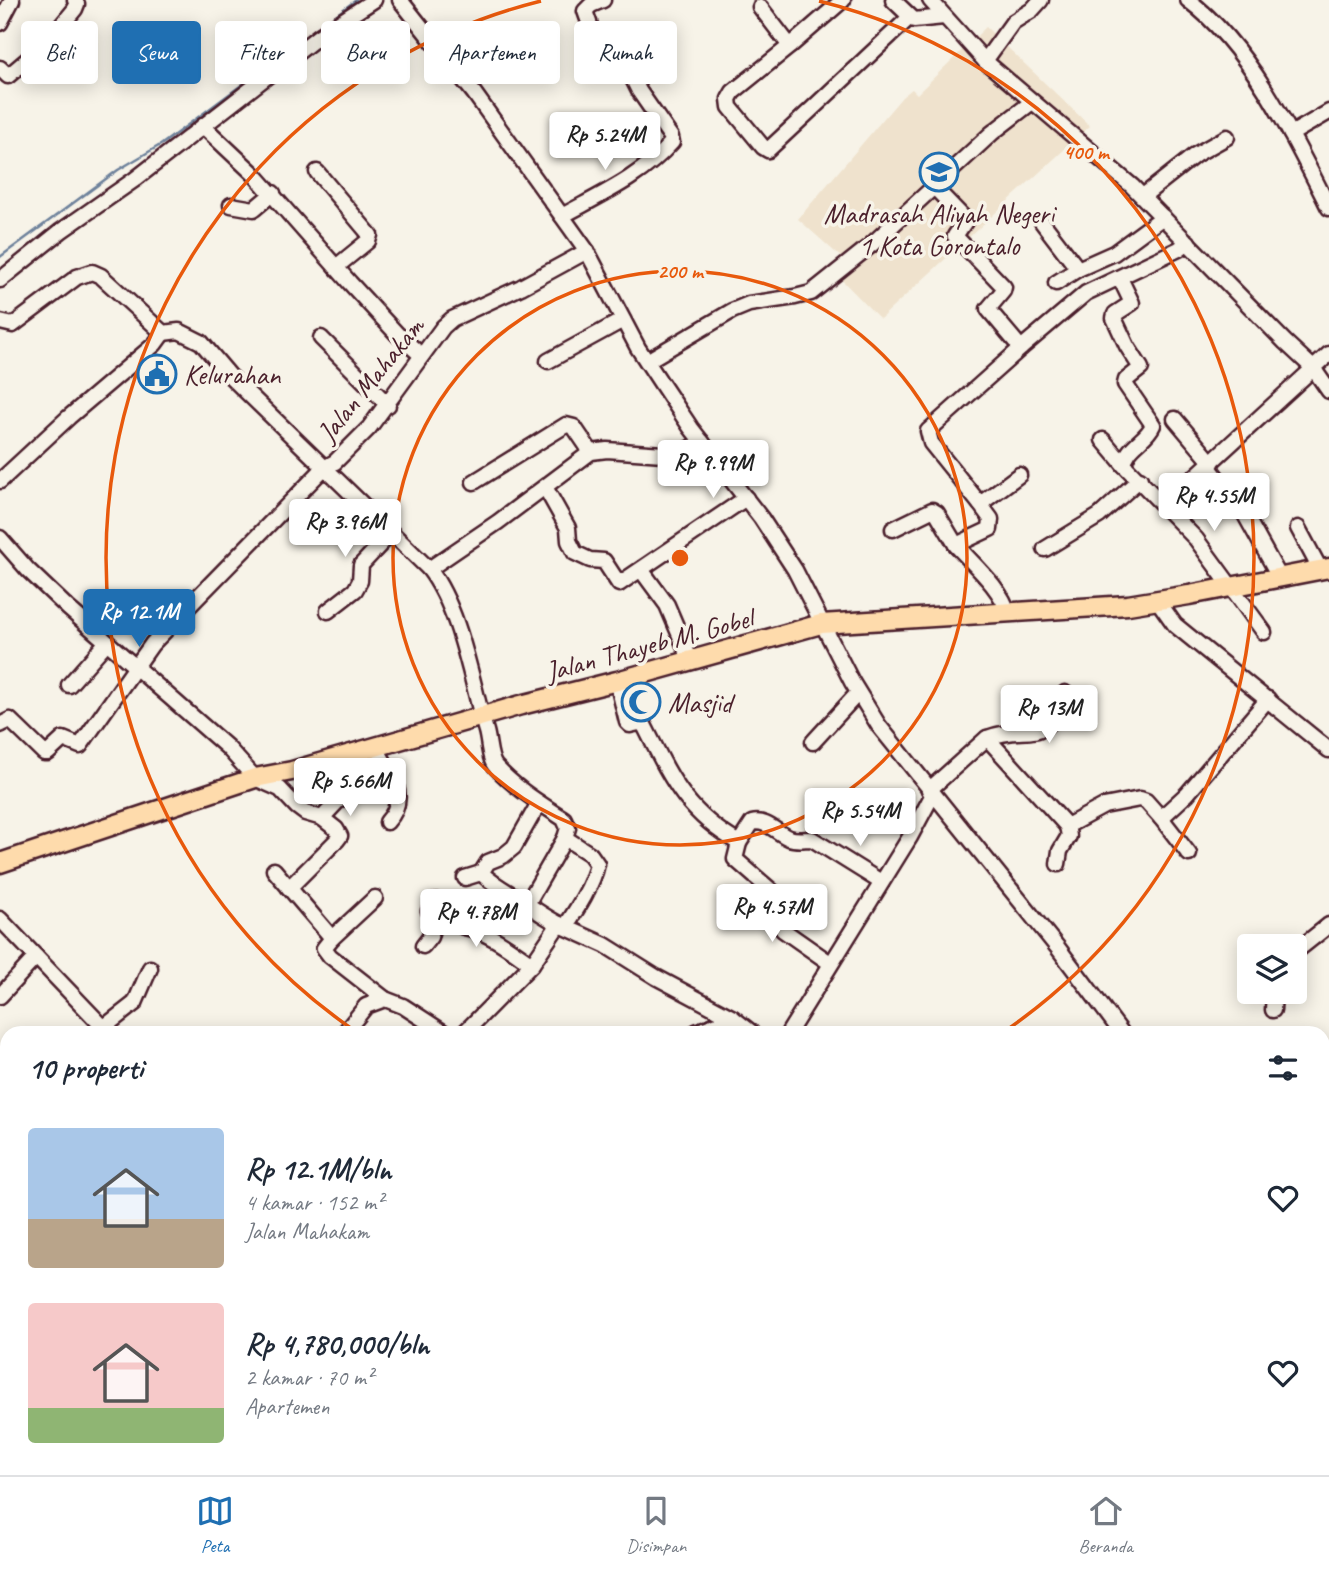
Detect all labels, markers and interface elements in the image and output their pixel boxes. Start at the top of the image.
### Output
chip: Beli [21,21,98,84]
chip: Sewa [112,21,201,84]
chip: Filter [215,21,307,84]
chip: Baru [321,21,410,84]
chip: Apartemen [424,21,560,84]
chip: Rumah [574,21,677,84]
pin: Rp 5.24M [533,113,677,172]
text: Rp 5.24M [565,120,645,149]
text: 400 m [1063,139,1111,165]
school or university icon: Madrasah Aliyah Negeri 1 Kota Gorontalo [918,151,960,193]
place label: Madrasah Aliyah Negeri 1 Kota Gorontalo [824,196,1058,263]
text: 200 m [657,258,705,284]
street label: Jalan Mahakam [308,308,433,451]
public building icon: Kelurahan [136,353,178,395]
place label: Kelurahan [184,357,282,392]
pin: Rp 9.99M [641,440,785,500]
text: Rp 9.99M [674,448,752,477]
pin: Rp 4.55M [1142,474,1286,533]
text: Rp 4.55M [1175,481,1253,510]
pin: Rp 3.96M [273,500,417,559]
text: Rp 3.96M [305,507,385,536]
centre of rings [668,546,692,570]
pin: Rp 12.1M [67,590,211,649]
text: Rp 12.1M [99,597,179,626]
street label: Jalan Thayeb M. Gobel [540,599,762,689]
mosque icon: Masjid [620,681,662,723]
place label: Masjid [668,685,736,720]
pin: Rp 13M [992,686,1106,745]
text: Rp 13M [1017,693,1081,722]
pin: Rp 5.66M [278,758,422,818]
text: Rp 5.66M [310,766,390,795]
pin: Rp 5.54M [788,788,932,848]
text: Rp 5.54M [821,796,899,825]
pin: Rp 4.57M [700,884,844,944]
pin: Rp 4.78M [404,890,548,949]
text: Rp 4.57M [732,892,812,921]
text: Rp 4.78M [436,897,516,926]
map controls [1237,934,1307,1004]
button: layers [1237,934,1307,1004]
text: 10 properti [28,1049,143,1087]
icon: filters [1264,1049,1302,1087]
text: Rp 12.1M/bln [245,1150,391,1188]
icon: home [84,1156,168,1240]
icon: heart [1264,1179,1302,1217]
text: 4 kamar · 152 m² [245,1188,383,1217]
text: Jalan Mahakam [245,1217,369,1246]
text: Rp 4,780,000/bln [245,1325,429,1363]
icon: home [84,1331,168,1415]
icon: heart [1264,1354,1302,1392]
text: 2 kamar · 70 m² [245,1363,373,1392]
text: Apartemen [245,1392,329,1421]
tab: Peta [196,1492,234,1558]
tab: Disimpan [626,1492,686,1558]
tab: Beranda [1079,1492,1133,1558]

